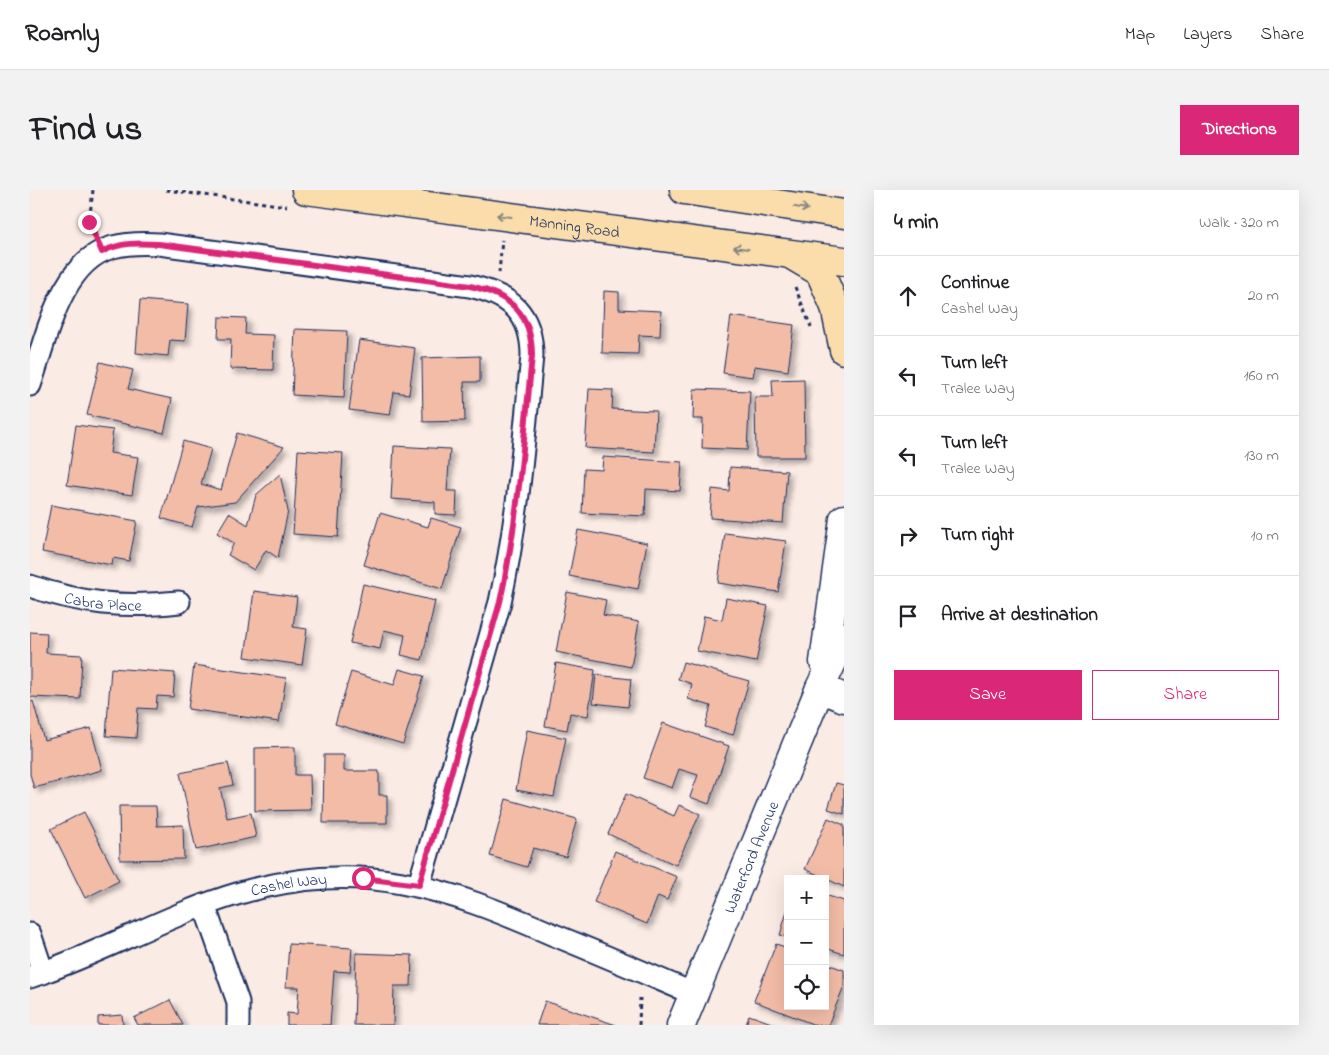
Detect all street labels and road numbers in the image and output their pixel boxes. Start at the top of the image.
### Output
street label: Manning Road [528,210,621,245]
street label: Cabra Place [62,587,143,619]
street label: Waterford Avenue [718,797,786,917]
street label: Cashel Way [248,868,328,904]

